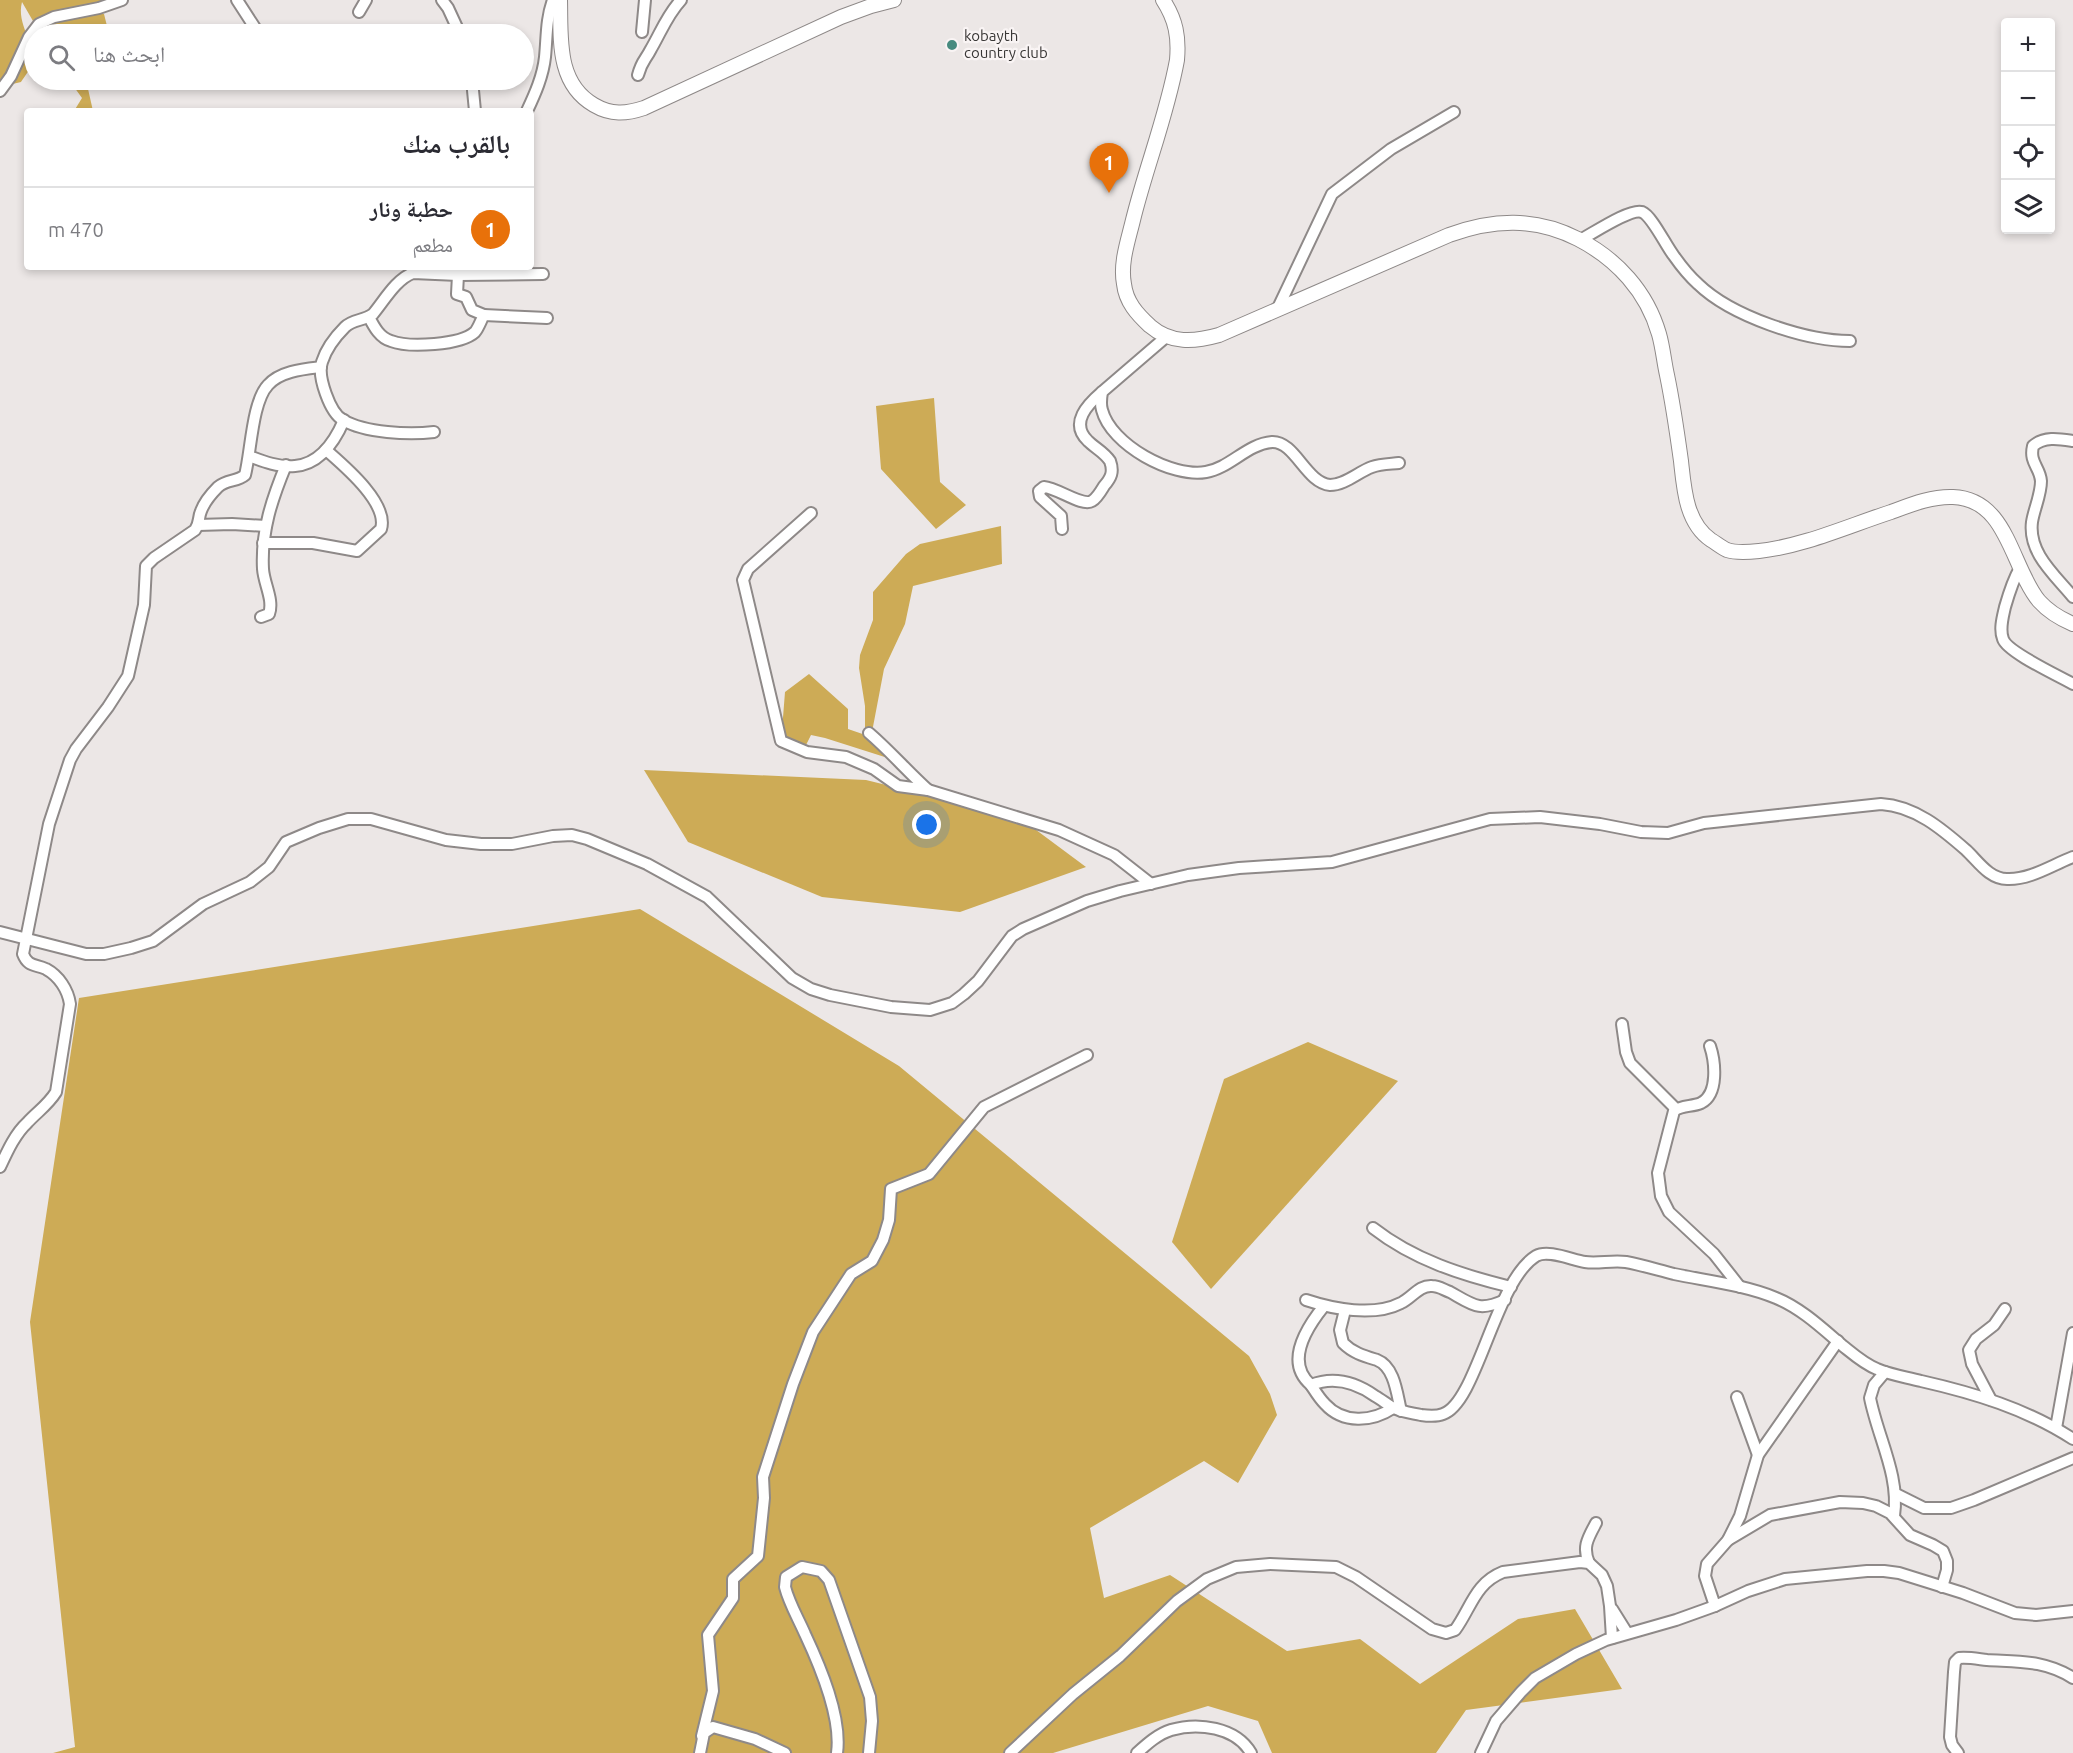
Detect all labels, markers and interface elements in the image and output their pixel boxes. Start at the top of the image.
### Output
map controls [2001,18,2055,234]
button: + [2001,18,2055,72]
search box [24,24,534,90]
place label: kobayth country club [964,27,1048,61]
marker: kobayth country club [945,38,959,52]
icon: search [45,41,78,74]
text: ابحث هنا [93,41,165,66]
button: − [2001,72,2055,126]
button: locate [2001,126,2055,180]
text: بالقرب منك [402,129,510,158]
pin: 1 [1090,144,1128,193]
button: layers [2001,180,2055,234]
text: حطبة ونار [370,196,453,221]
text: 470 m [48,218,104,241]
text: 1 [485,218,496,241]
text: مطعم [412,233,453,256]
your location [912,810,941,839]

